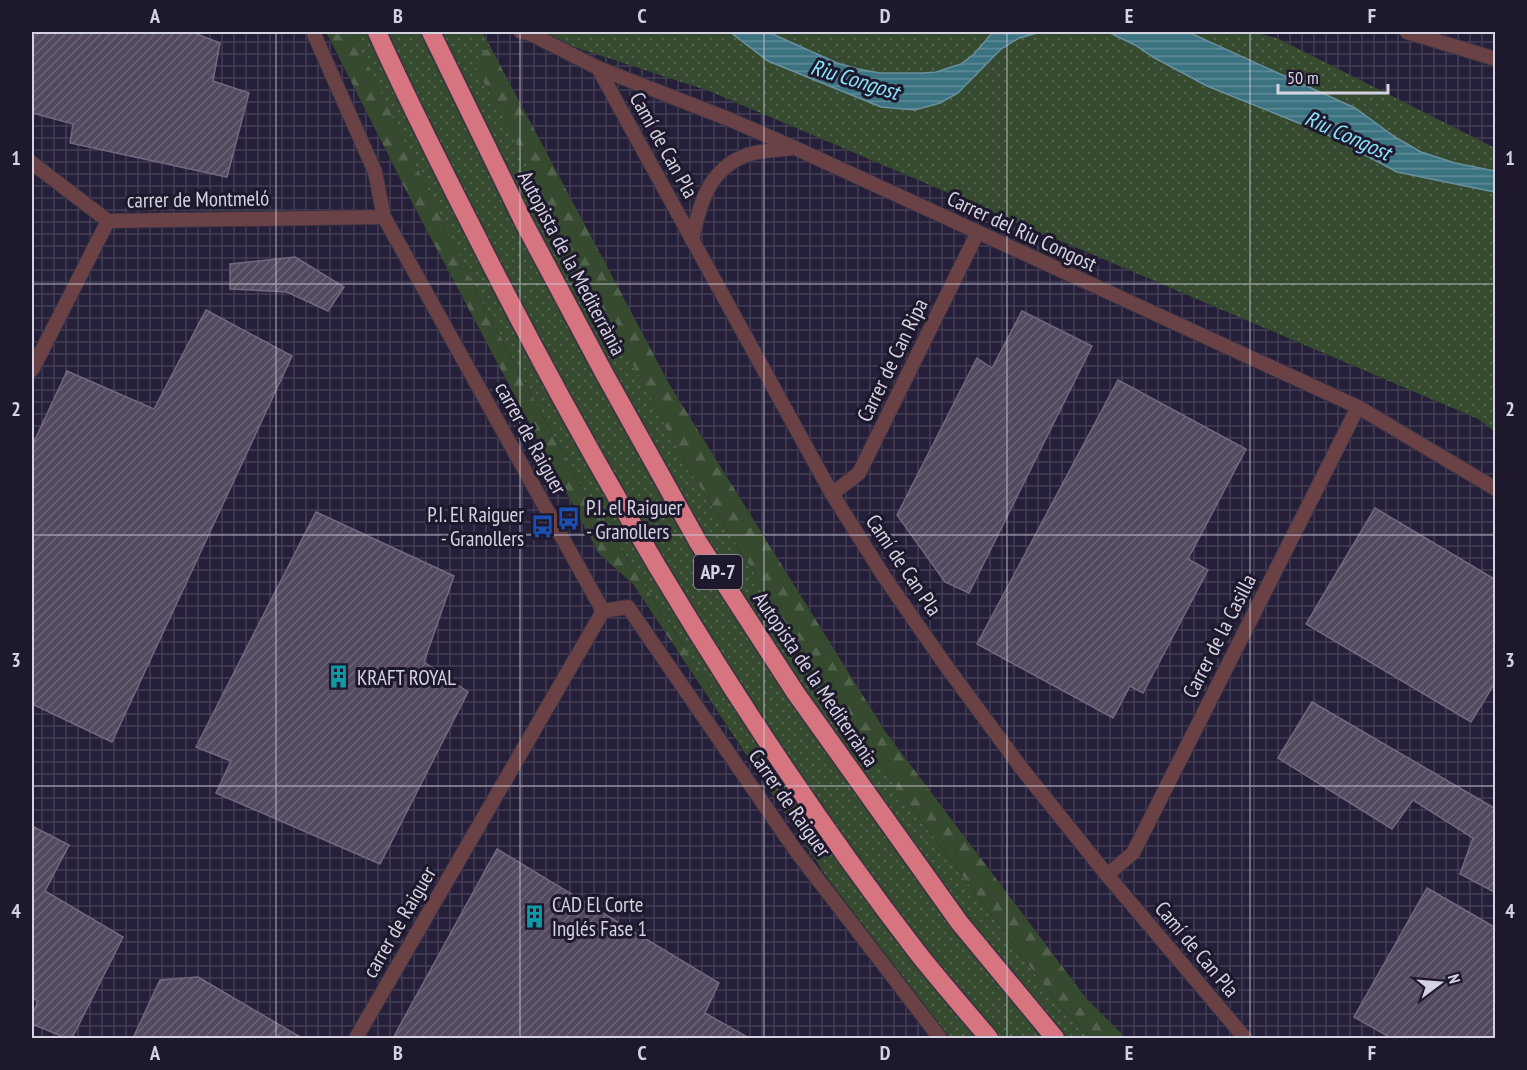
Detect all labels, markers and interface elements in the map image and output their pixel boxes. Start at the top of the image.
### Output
text: A [149,3,161,29]
text: B [393,3,403,29]
text: C [637,3,647,29]
text: D [880,3,891,29]
text: E [1125,3,1133,29]
text: F [1368,3,1376,29]
water label: Riu Congost [808,52,905,107]
scale bar [1278,57,1388,95]
text: 50 m [1287,66,1319,89]
street label: Camí de Can Pla [624,87,704,203]
water label: Riu Congost [1301,104,1398,167]
text: 1 [11,145,21,171]
text: 1 [1505,145,1515,171]
street label: Autopista de la Mediterrània [512,166,632,360]
street label: carrer de Montmeló [127,184,269,214]
street label: Carrer del Riu Congost [943,185,1101,278]
street label: Carrer de Can Ripa [851,294,933,426]
street label: carrer de Raiguer [489,377,573,499]
text: 2 [11,396,21,422]
text: 2 [1505,396,1515,422]
place label: P.I. el Raiguer - Granollers [586,494,683,545]
place label: P.I. El Raiguer - Granollers [427,501,524,552]
bus stop icon: P.I. el Raiguer - Granollers [555,506,581,532]
street label: Camí de Can Pla [860,509,948,621]
bus stop icon: P.I. El Raiguer - Granollers [529,513,555,539]
road number: AP-7 [694,555,742,589]
street label: Carrer de la Casilla [1176,569,1262,703]
street label: Autopista de la Mediterrània [747,586,885,772]
text: 3 [11,647,21,673]
text: 3 [1505,647,1515,673]
building icon: KRAFT ROYAL [326,664,352,690]
place label: KRAFT ROYAL [357,664,456,691]
street label: Carrer de Raiguer [743,744,837,863]
street label: carrer de Raiguer [356,861,442,983]
place label: CAD El Corte Inglés Fase 1 [552,891,647,942]
street label: Camí de Can Pla [1149,896,1245,1002]
text: 4 [11,898,21,924]
text: 4 [1505,898,1515,924]
building icon: CAD El Corte Inglés Fase 1 [521,903,547,929]
north arrow [1410,953,1470,1013]
text: N [1444,972,1465,986]
text: A [149,1040,161,1066]
text: B [393,1040,403,1066]
text: C [637,1040,647,1066]
text: D [880,1040,891,1066]
text: E [1125,1040,1133,1066]
text: F [1368,1040,1376,1066]

